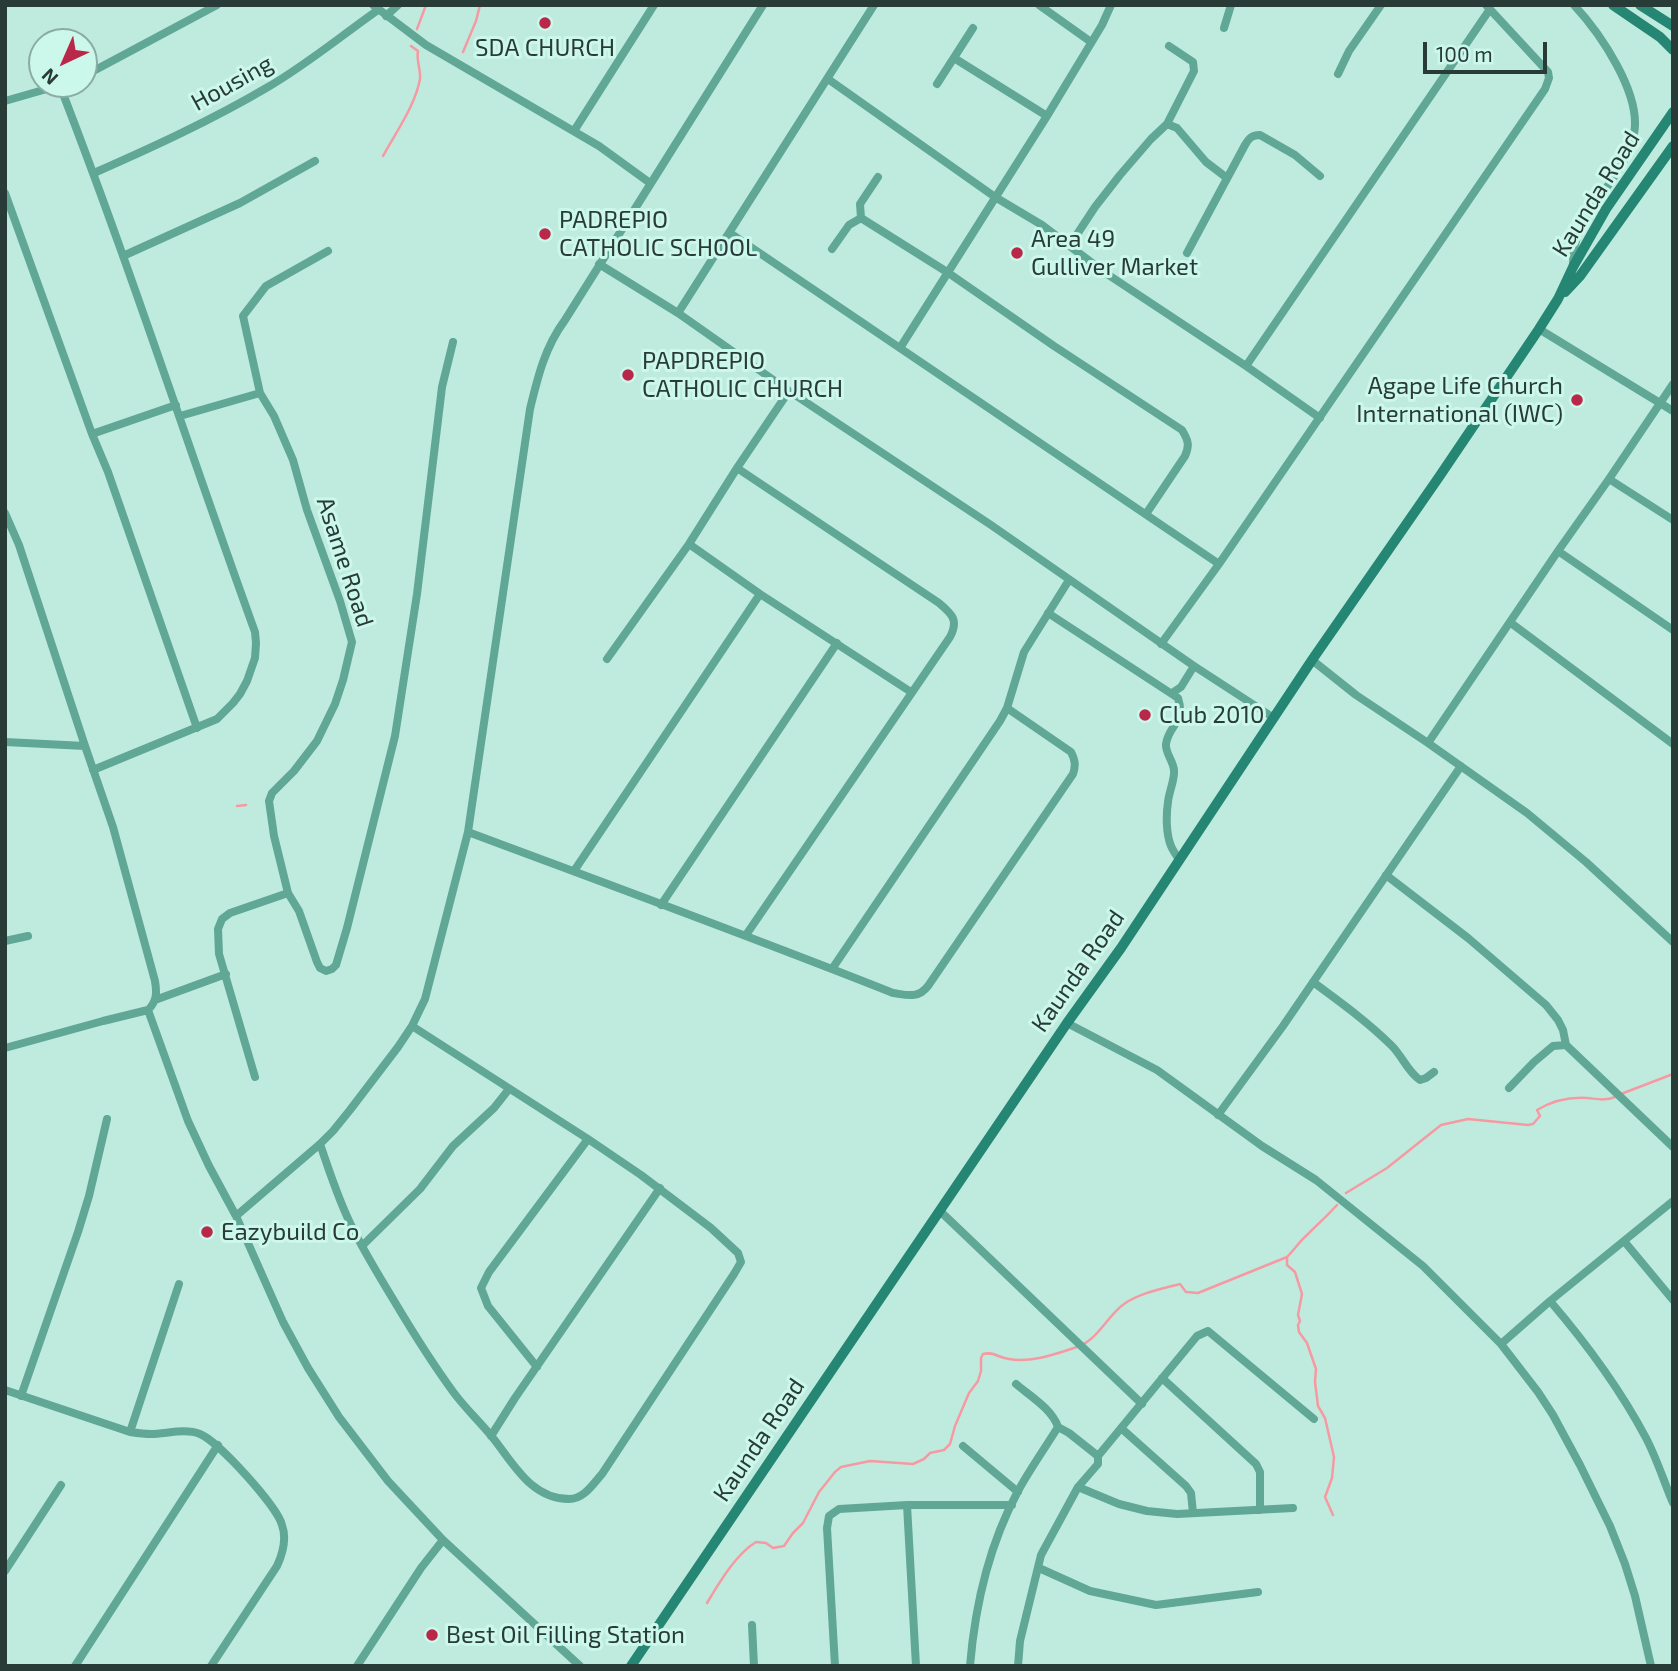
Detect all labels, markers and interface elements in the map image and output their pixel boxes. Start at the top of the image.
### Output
marker: SDA CHURCH [537,15,553,31]
north arrow [28,28,98,98]
scale bar [1426,28,1550,72]
place label: SDA CHURCH [475,34,615,62]
text: 100 m [1436,41,1493,66]
street label: Housing [186,49,278,117]
text: N [37,64,62,90]
street label: Kaunda Road [1546,126,1646,262]
place label: PADREPIO CATHOLIC SCHOOL [559,206,757,262]
place label: Area 49 Gulliver Market [1031,225,1198,281]
marker: PADREPIO CATHOLIC SCHOOL [537,226,553,242]
marker: Area 49 Gulliver Market [1009,245,1025,261]
place label: PAPDREPIO CATHOLIC CHURCH [642,347,843,403]
marker: PAPDREPIO CATHOLIC CHURCH [620,367,636,383]
place label: Agape Life Church International (IWC) [1356,372,1563,428]
marker: Agape Life Church International (IWC) [1569,392,1585,408]
street label: Asame Road [310,493,380,631]
place label: Club 2010 [1159,701,1265,729]
marker: Club 2010 [1137,707,1153,723]
street label: Kaunda Road [1025,904,1131,1038]
place label: Eazybuild Co [221,1218,359,1246]
marker: Eazybuild Co [199,1224,215,1240]
street label: Kaunda Road [707,1373,811,1507]
place label: Best Oil Filling Station [446,1621,685,1649]
marker: Best Oil Filling Station [424,1627,440,1643]

